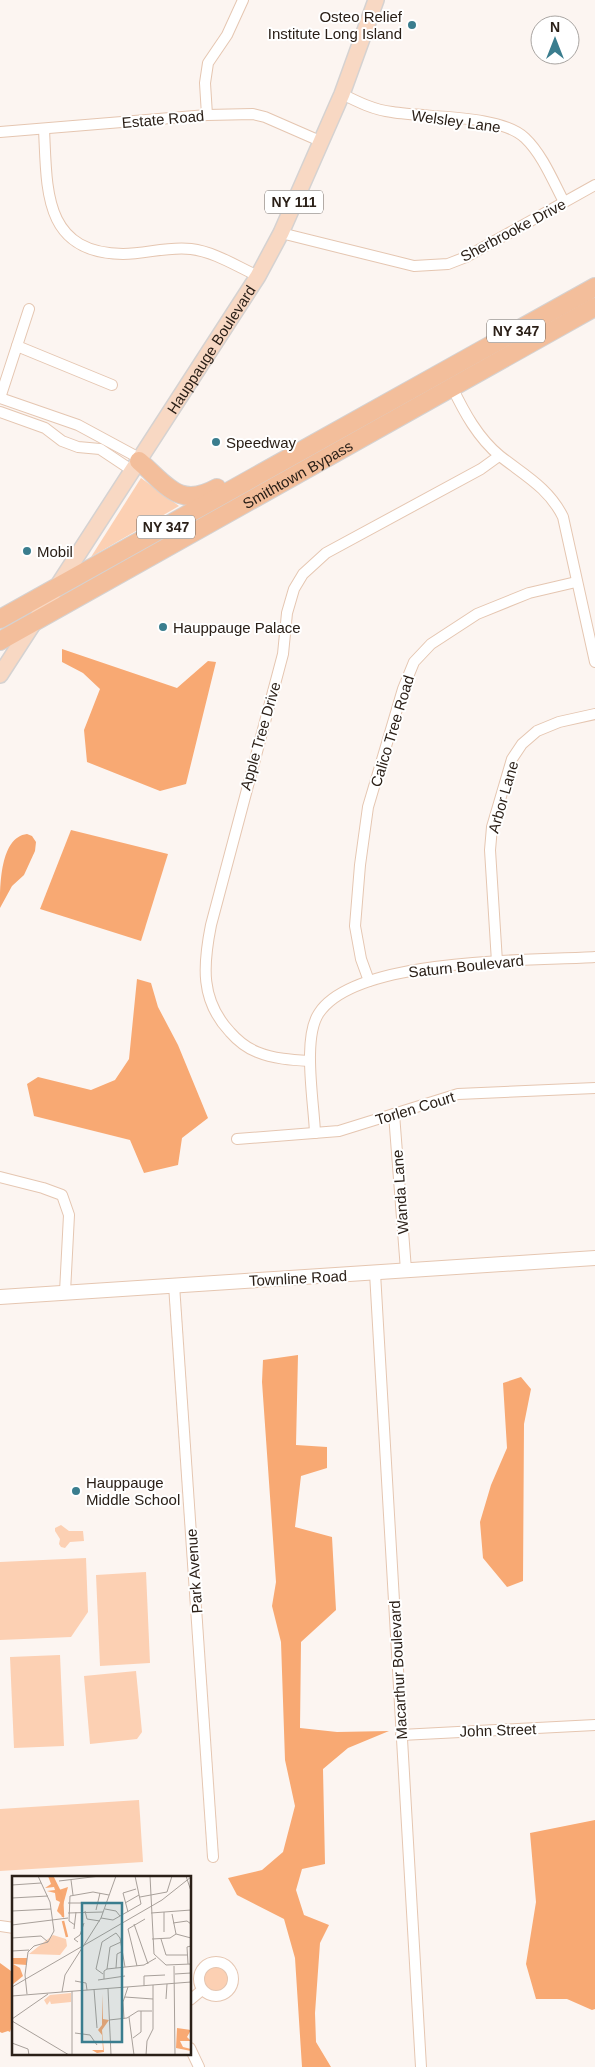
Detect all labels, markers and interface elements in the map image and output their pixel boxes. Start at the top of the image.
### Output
place label: Osteo Relief Institute Long Island [268,8,403,42]
north arrow [530,15,580,65]
marker: Osteo Relief Institute Long Island [406,19,418,31]
text: N [550,19,560,35]
street label: Welsley Lane [410,106,502,136]
street label: Estate Road [121,107,205,131]
road number: NY 111 [265,190,323,213]
street label: Sherbrooke Drive [457,195,569,265]
street label: Hauppauge Boulevard [163,282,258,417]
road number: NY 347 [487,320,545,342]
place label: Speedway [226,434,297,451]
marker: Speedway [210,436,222,448]
street label: Smithtown Bypass [239,436,355,512]
road number: NY 347 [137,516,195,538]
place label: Mobil [37,543,73,560]
marker: Mobil [21,545,33,557]
place label: Hauppauge Palace [173,619,301,636]
marker: Hauppauge Palace [157,621,169,633]
street label: Calico Tree Road [367,673,417,789]
street label: Apple Tree Drive [236,680,284,792]
street label: Arbor Lane [485,759,521,835]
street label: Saturn Boulevard [407,951,525,981]
street label: Torlen Court [373,1088,457,1128]
street label: Wanda Lane [389,1149,411,1235]
street label: Townline Road [248,1267,348,1289]
place label: Hauppauge Middle School [86,1474,180,1508]
marker: Hauppauge Middle School [70,1485,82,1497]
street label: Park Avenue [183,1528,205,1614]
street label: Macarthur Boulevard [386,1600,410,1740]
street label: John Street [459,1720,537,1740]
inset map [12,1876,191,2054]

